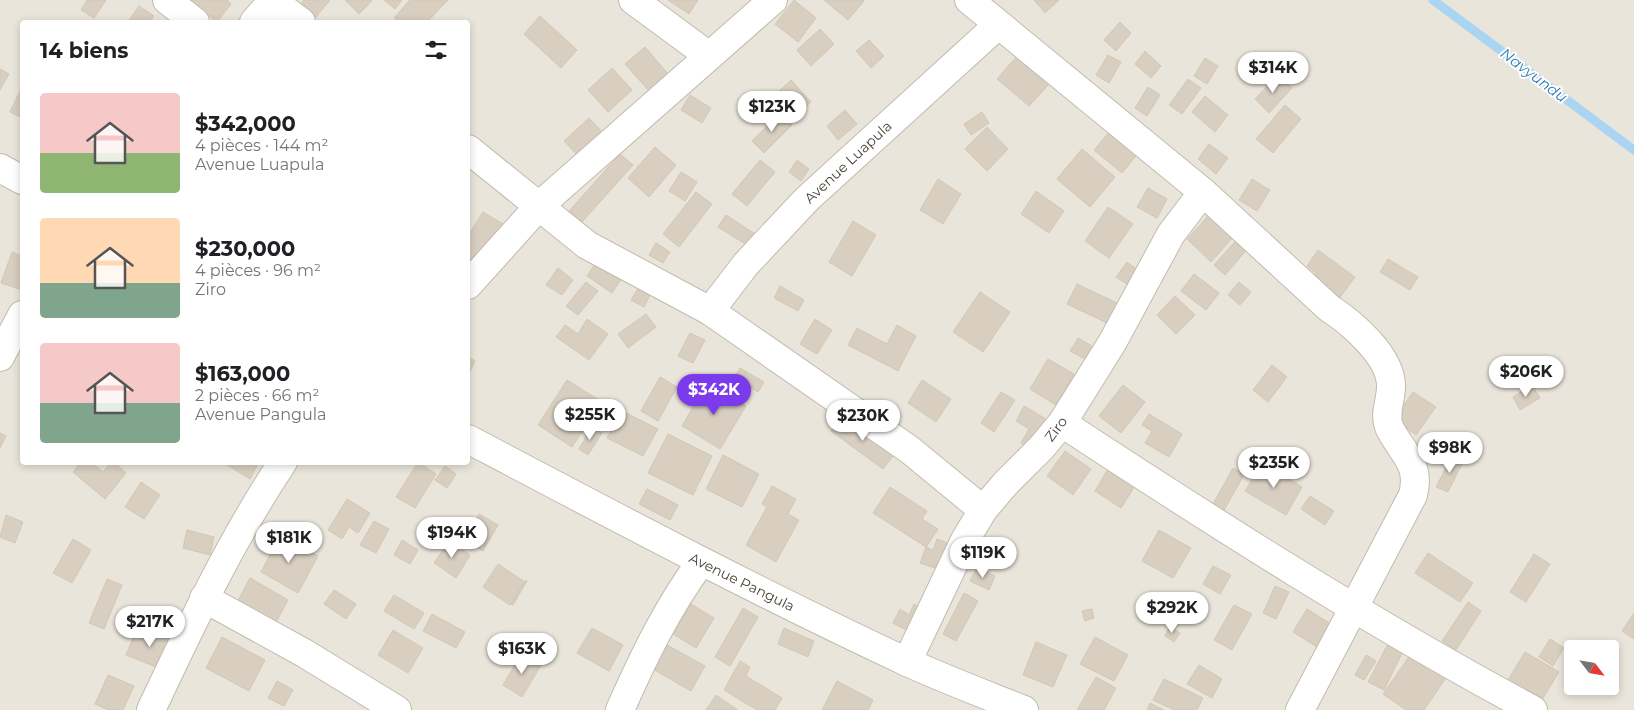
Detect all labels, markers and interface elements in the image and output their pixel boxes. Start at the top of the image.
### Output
icon: filters [422,36,450,64]
text: 14 biens [40,38,128,63]
water label: Navyundu [1497,44,1571,106]
pin: $314K [1238,52,1308,94]
text: $314K [1249,58,1297,77]
pin: $123K [737,90,807,133]
text: $123K [748,97,796,116]
text: $342,000 [195,111,296,136]
icon: home [80,113,140,173]
street label: Avenue Luapula [800,117,896,207]
text: 4 pièces · 144 m² [195,136,328,155]
text: Avenue Luapula [195,155,324,174]
text: $230,000 [195,236,295,261]
icon: home [80,238,140,298]
text: 4 pièces · 96 m² [195,261,321,280]
text: Ziro [195,280,226,299]
pin: $206K [1491,356,1561,398]
text: $163,000 [195,361,290,386]
text: $206K [1500,362,1552,381]
icon: home [80,363,140,423]
pin: $342K [679,374,749,416]
text: $342K [688,380,740,399]
text: 2 pièces · 66 m² [195,386,319,405]
pin: $255K [555,398,625,441]
pin: $230K [828,400,898,442]
text: Avenue Pangula [195,405,327,424]
text: $255K [565,405,615,424]
text: $230K [837,406,889,425]
street label: Ziro [1041,413,1071,445]
pin: $98K [1420,432,1480,474]
text: $98K [1429,438,1471,457]
pin: $235K [1239,446,1309,489]
text: $235K [1249,453,1299,472]
pin: $194K [417,516,487,559]
pin: $181K [254,522,324,564]
text: $194K [427,523,477,542]
text: $181K [267,528,312,547]
pin: $119K [948,536,1018,579]
text: $119K [961,543,1005,562]
street label: Avenue Pangula [686,549,798,615]
pin: $292K [1137,592,1207,634]
text: $292K [1146,598,1198,617]
pin: $217K [115,606,185,648]
text: $217K [126,612,174,631]
pin: $163K [487,632,557,675]
text: $163K [498,639,546,658]
north arrow [1564,640,1619,695]
map controls [1564,640,1619,695]

